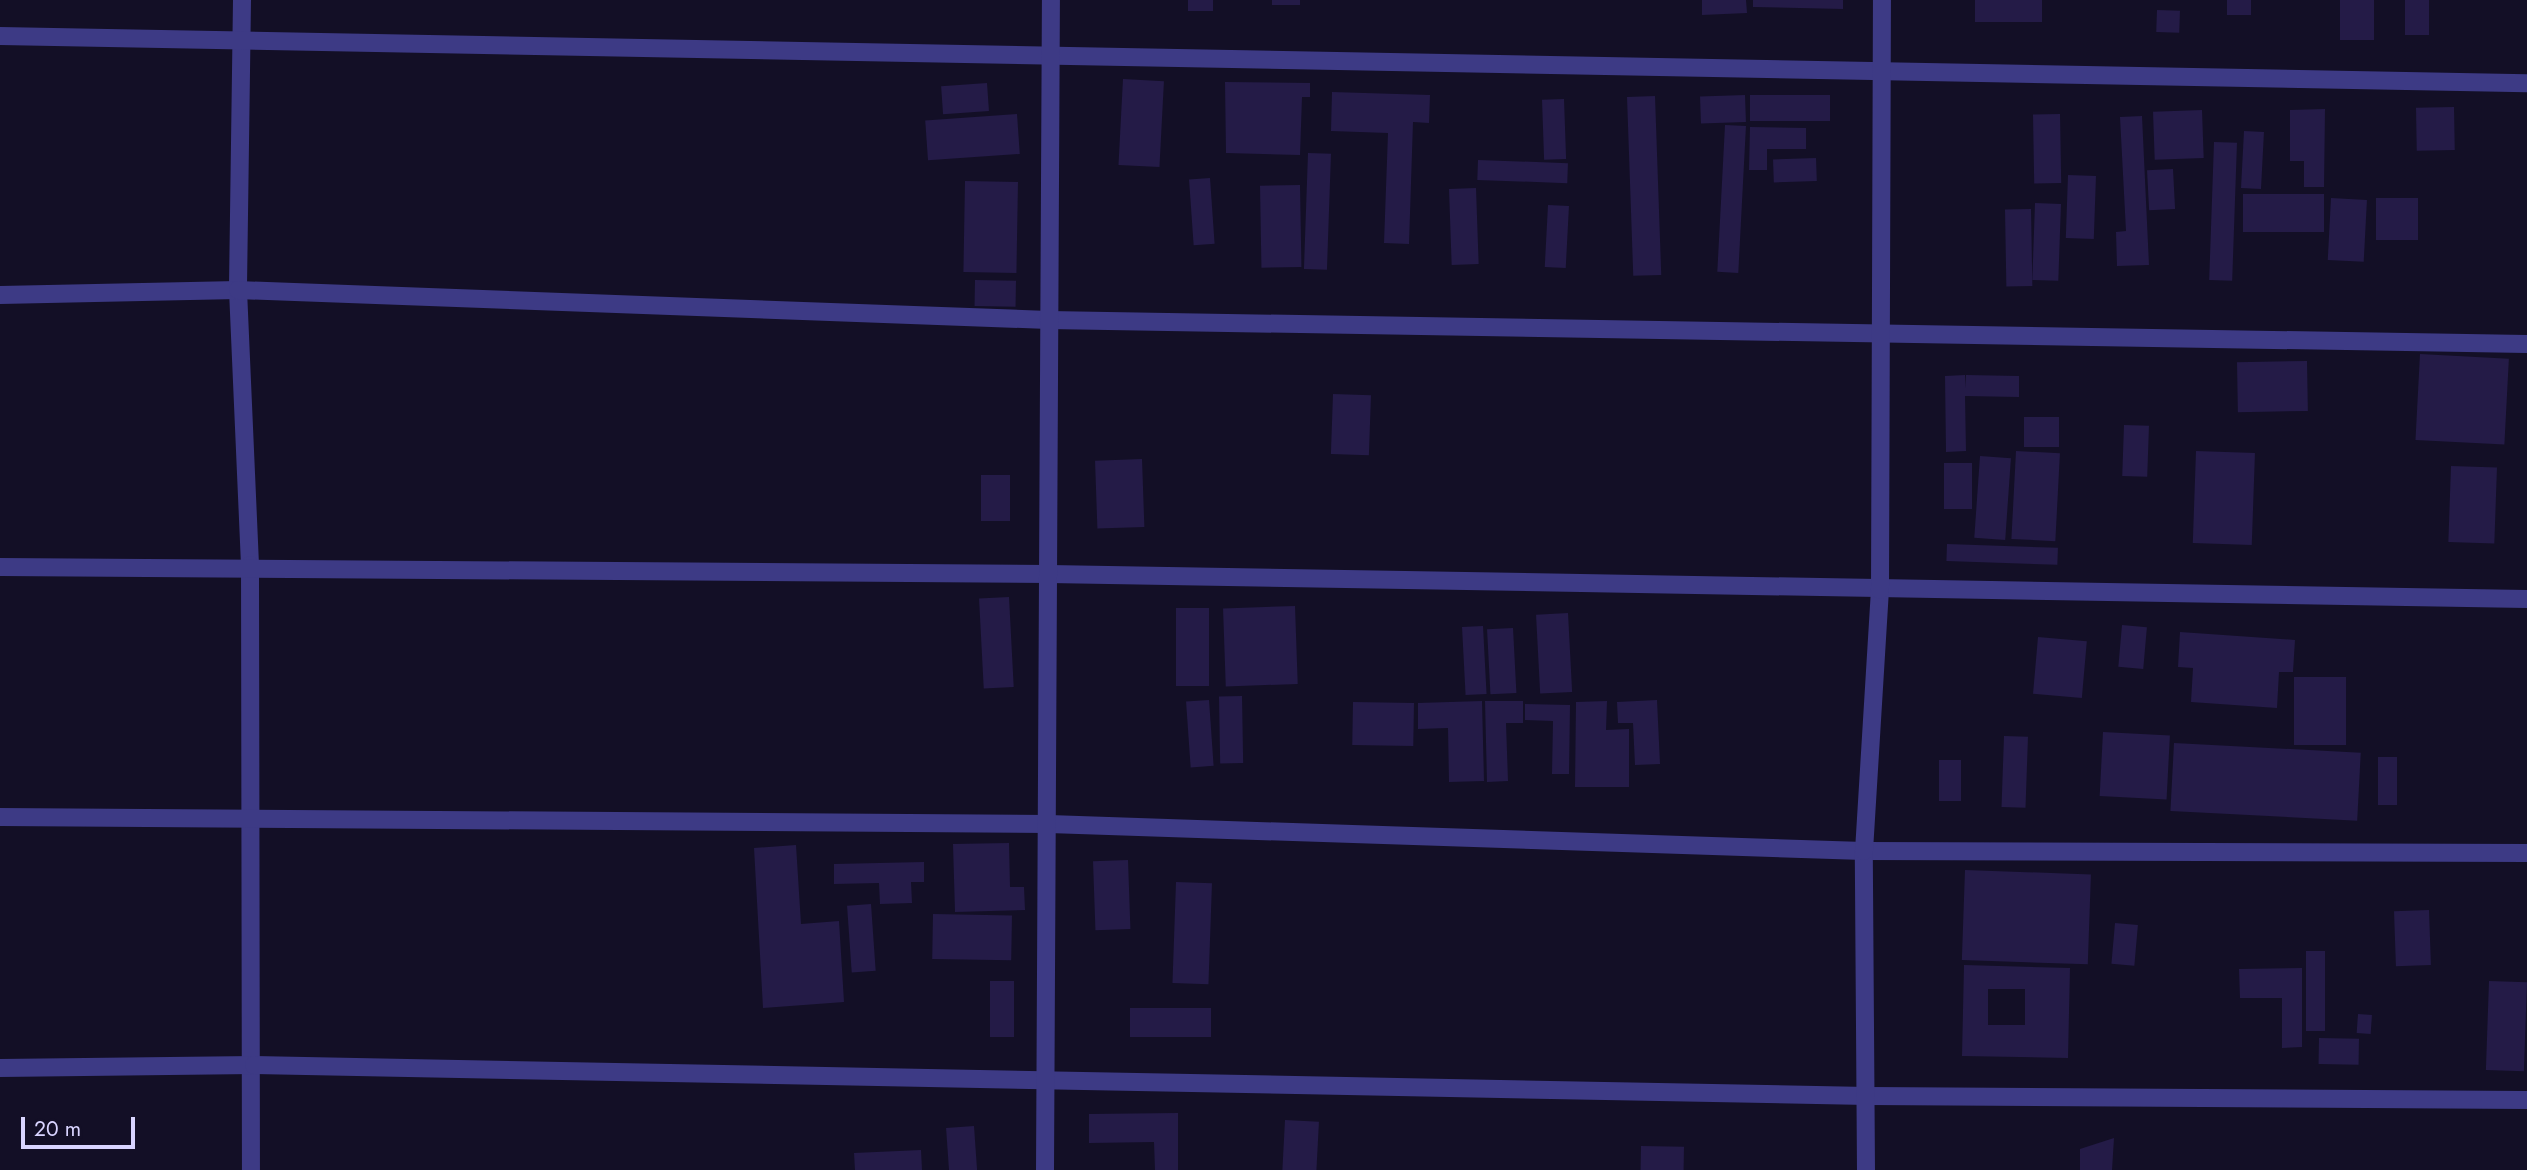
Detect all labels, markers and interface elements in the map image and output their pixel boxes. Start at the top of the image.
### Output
scale bar [24,1104,138,1148]
text: 20 m [34,1114,81,1144]

